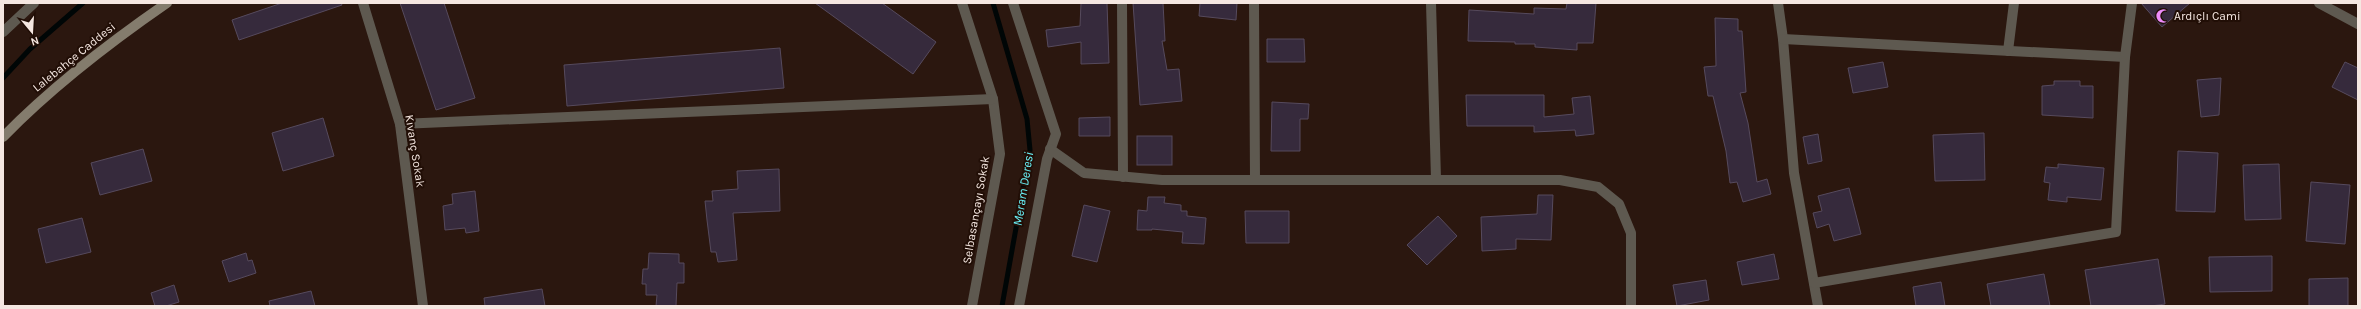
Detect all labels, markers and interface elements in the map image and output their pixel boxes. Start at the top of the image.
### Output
mosque icon: Ardıçlı Cami [2155,8,2171,24]
place label: Ardıçlı Cami [2174,9,2241,23]
north arrow [12,12,52,52]
street label: Lalebahçe Caddesi [30,19,118,95]
text: N [29,34,41,48]
street label: Kıvanç Sokak [402,113,428,189]
water label: Meram Deresi [1010,151,1036,227]
street label: Selbasançayı Sokak [960,155,992,265]

